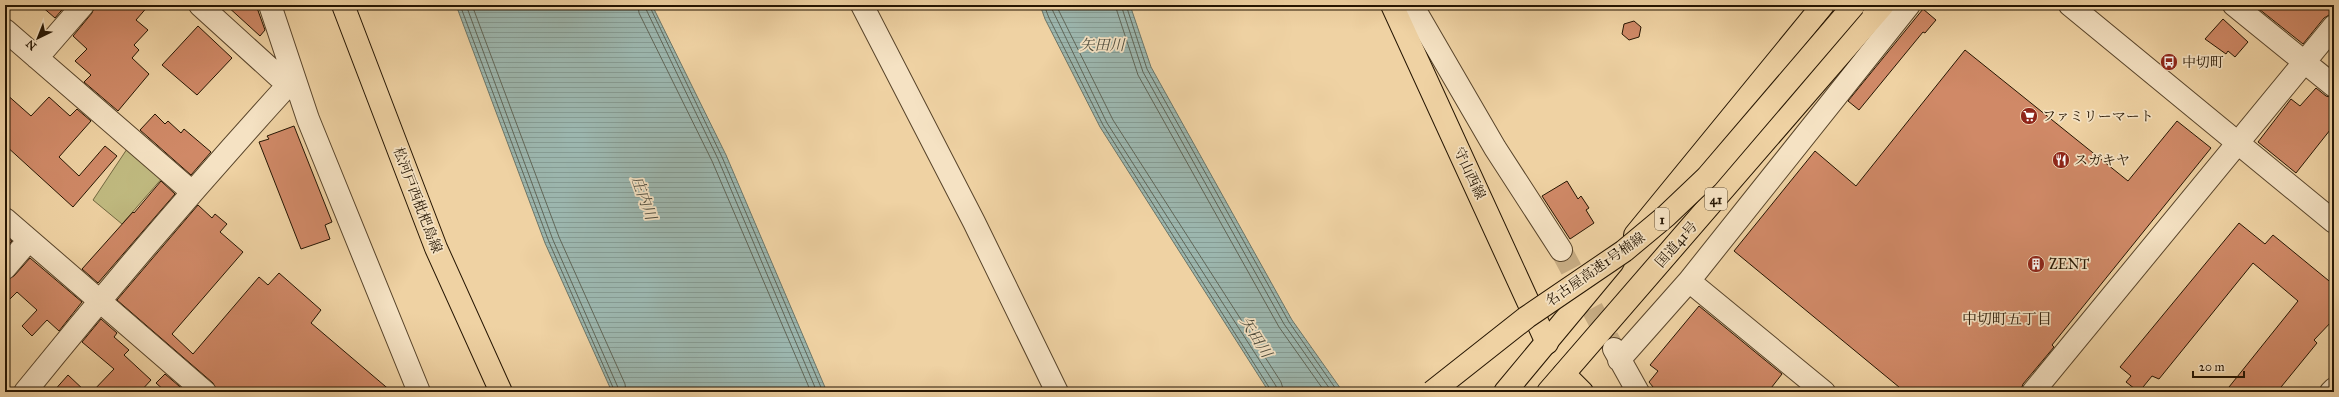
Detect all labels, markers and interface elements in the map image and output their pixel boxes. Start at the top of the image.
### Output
north arrow [18,18,58,58]
water label: 矢田川 [1079,36,1126,54]
text: N [23,37,39,53]
bus stop icon: 中切町 [2159,52,2179,72]
place label: 中切町 [2182,54,2224,71]
supermarket icon: ファミリーマート [2019,106,2039,126]
place label: ファミリーマート [2042,108,2154,125]
street label: 守山西線 [1450,144,1489,202]
street label: 松河戸西枇杷島線 [390,145,446,256]
restaurant icon: スガキヤ [2051,150,2071,170]
place label: スガキヤ [2074,152,2130,169]
water label: 庄内川 [628,174,661,224]
road number: 41 [1705,188,1727,210]
road number: 1 [1655,208,1669,230]
street label: 国道41号 [1652,218,1701,271]
street label: 名古屋高速1号楠線 [1542,229,1648,310]
building icon: ZENT [2026,254,2046,274]
place label: ZENT [2049,256,2090,273]
district label: 中切町五丁目 [1962,310,2052,328]
water label: 矢田川 [1236,313,1277,363]
scale bar [2193,353,2244,379]
text: 20 m [2199,360,2225,374]

